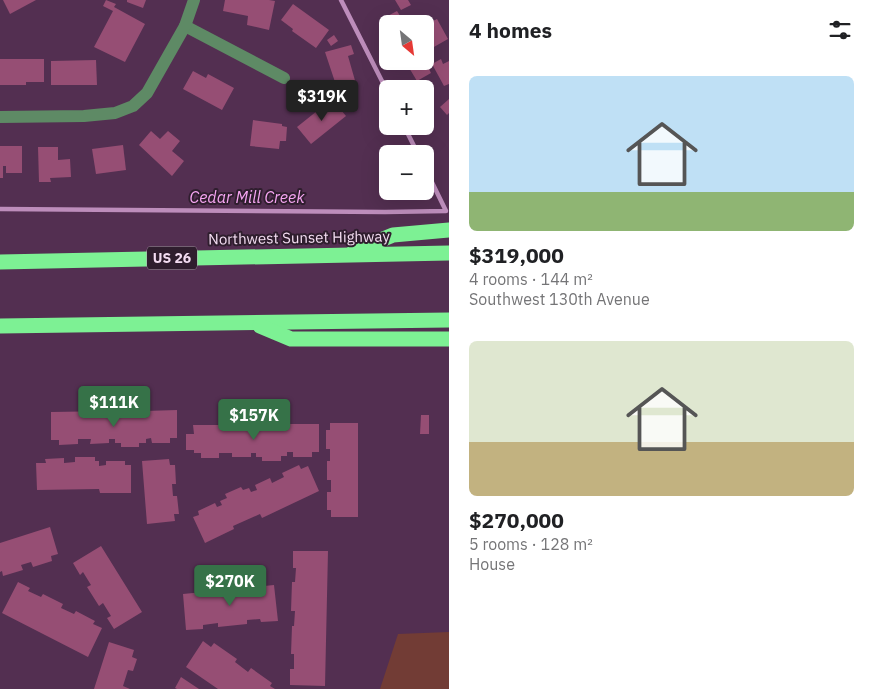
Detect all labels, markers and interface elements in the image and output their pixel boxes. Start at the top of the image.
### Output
north arrow [379,15,434,70]
map controls [379,15,434,200]
text: 4 homes [469,16,552,44]
icon: filters [826,16,854,44]
pin: $319K [287,80,357,122]
button: + [379,80,434,135]
text: $319K [297,86,347,106]
icon: home [617,109,707,199]
button: − [379,145,434,200]
water label: Cedar Mill Creek [190,187,305,207]
street label: Northwest Sunset Highway [208,226,390,249]
text: $319,000 [469,241,564,269]
road number: US 26 [147,247,197,270]
text: 4 rooms · 144 m² [469,269,593,289]
text: Southwest 130th Avenue [469,289,650,309]
icon: home [617,374,707,464]
pin: $111K [79,386,149,428]
text: $111K [89,392,139,412]
pin: $157K [219,398,289,441]
text: $157K [229,405,279,425]
text: $270,000 [469,506,564,534]
text: 5 rooms · 128 m² [469,534,593,554]
text: House [469,554,515,574]
pin: $270K [195,564,265,607]
text: $270K [205,571,255,591]

